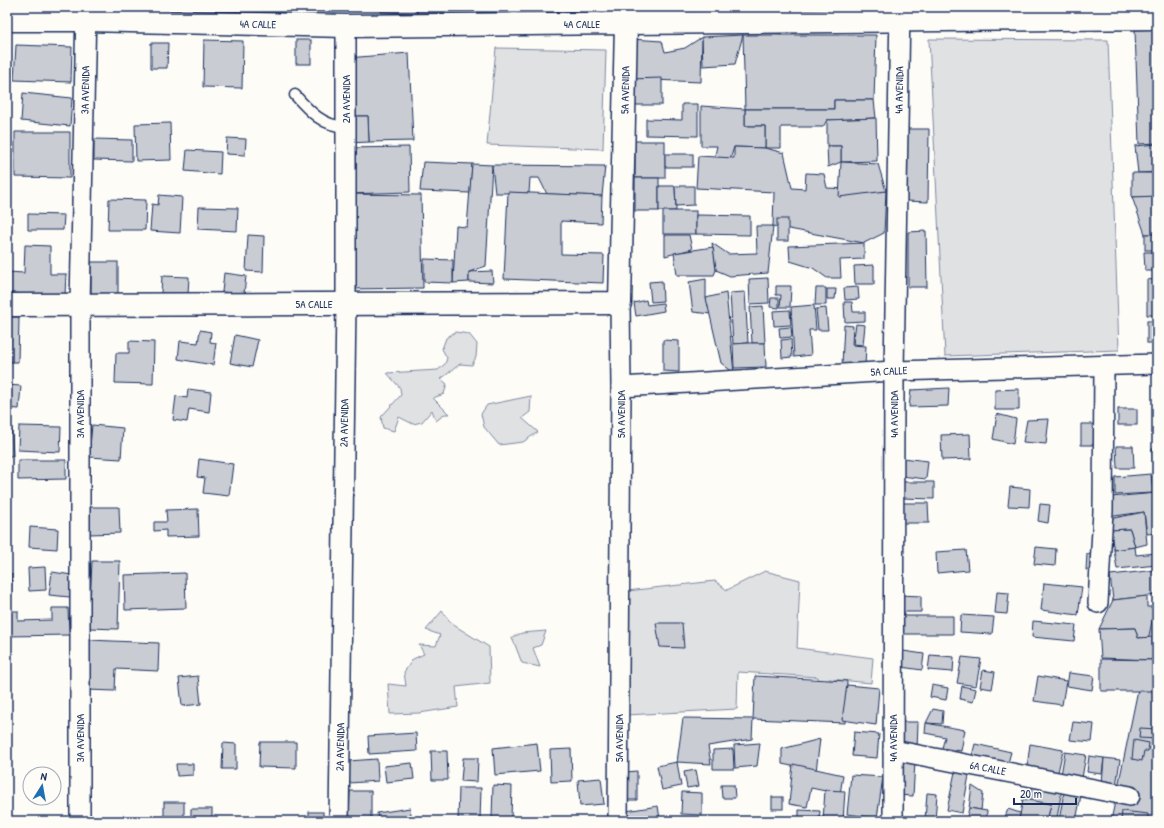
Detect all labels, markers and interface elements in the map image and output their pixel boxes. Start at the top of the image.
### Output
street label: 4A CALLE [240,17,276,31]
street label: 4A CALLE [564,17,600,31]
street label: 3A AVENIDA [78,65,92,114]
street label: 5A AVENIDA [618,65,632,114]
street label: 4A AVENIDA [892,66,906,114]
street label: 2A AVENIDA [339,74,353,123]
street label: 5A CALLE [296,297,333,311]
street label: 5A CALLE [870,363,908,379]
street label: 3A AVENIDA [73,389,87,438]
street label: 5A AVENIDA [614,389,628,438]
street label: 4A AVENIDA [887,390,901,438]
street label: 2A AVENIDA [337,398,351,447]
street label: 3A AVENIDA [73,713,87,762]
street label: 5A AVENIDA [612,713,626,762]
street label: 4A AVENIDA [886,714,900,762]
street label: 2A AVENIDA [333,722,347,771]
street label: 6A CALLE [969,758,1007,778]
north arrow [22,766,62,806]
text: N [40,769,48,784]
scale bar [1014,780,1076,806]
text: 20 m [1020,785,1042,802]

